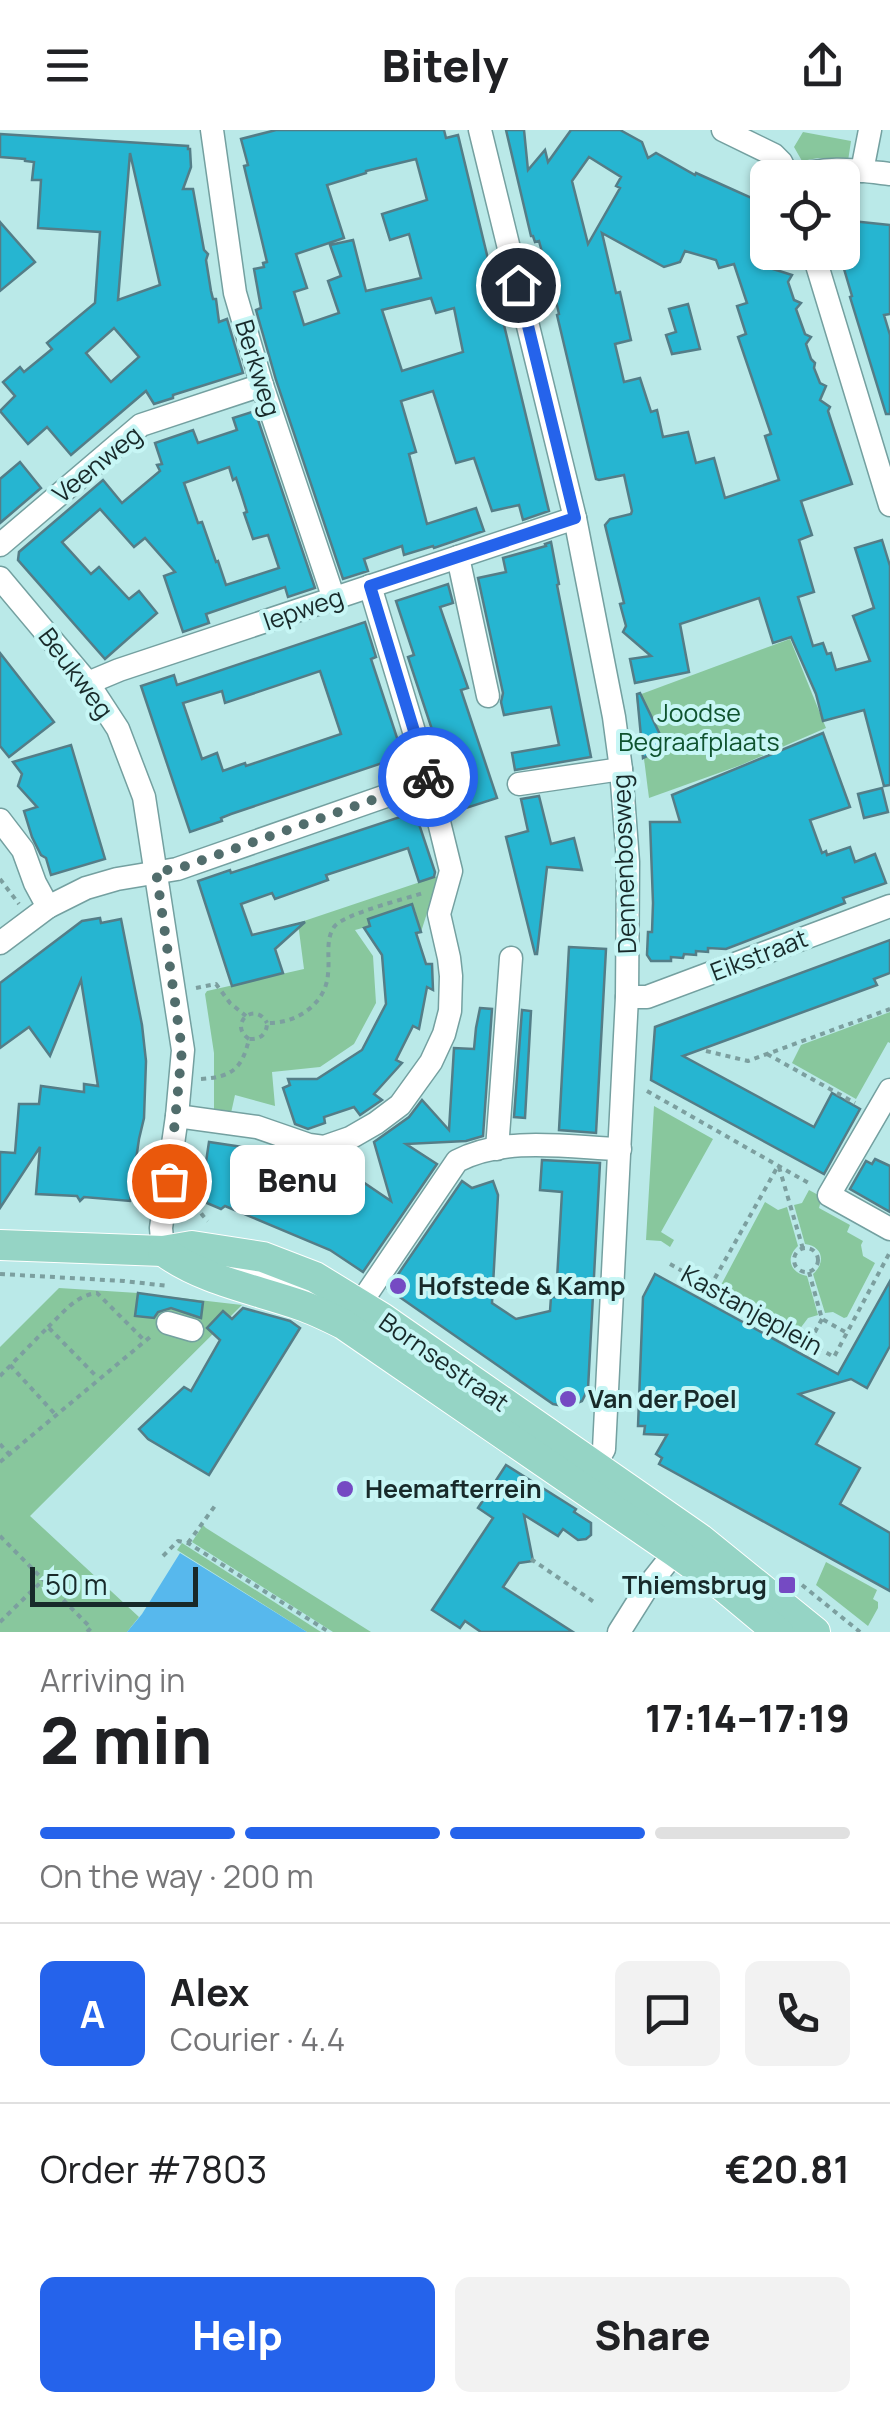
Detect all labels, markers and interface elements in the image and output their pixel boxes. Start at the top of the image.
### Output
text: Bitely [382,34,508,96]
icon: menu [40,38,95,93]
icon: share [795,38,850,93]
map controls [750,160,860,270]
button: locate [750,160,860,270]
pin [476,243,561,328]
icon: home [491,258,546,313]
street label: Berkweg [227,315,290,421]
street label: Veenweg [45,417,149,510]
street label: Iepweg [258,579,348,639]
street label: Beukweg [31,620,122,725]
park label: Joodse Begraafplaats [618,695,780,759]
courier [378,727,478,827]
icon: bike [401,750,456,805]
street label: Dennenbosweg [603,774,644,955]
street label: Eikstraat [705,920,813,989]
pin [127,1139,212,1224]
callout: Benu [229,1146,364,1216]
icon: bag [142,1154,197,1209]
text: Benu [257,1158,338,1202]
street label: Kastanjeplein [675,1256,829,1363]
place label: Hofstede & Kamp [418,1268,625,1303]
marker: Hofstede & Kamp [387,1275,409,1297]
street label: Bornsestraat [372,1304,516,1419]
place label: Van der Poel [588,1381,737,1416]
marker: Van der Poel [557,1388,579,1410]
place label: Heemafterrein [365,1471,542,1506]
marker: Heemafterrein [334,1478,356,1500]
scale bar [30,1562,198,1606]
text: 50 m [45,1565,108,1603]
place label: Thiemsbrug [622,1567,767,1602]
marker: Thiemsbrug [776,1574,798,1596]
text: Arriving in [40,1658,185,1702]
text: 17:14–17:19 [645,1691,850,1743]
text: 2 min [40,1695,212,1784]
text: On the way · 200 m [40,1854,314,1898]
button: chat [615,1961,720,2066]
button: phone [745,1961,850,2066]
text: Alex [170,1965,249,2017]
text: A [80,1987,105,2039]
text: Courier · 4.4 [170,2017,345,2061]
text: Order #7803 [40,2142,267,2194]
text: €20.81 [725,2142,850,2194]
button: Help [40,2277,435,2392]
button: Share [455,2277,850,2392]

